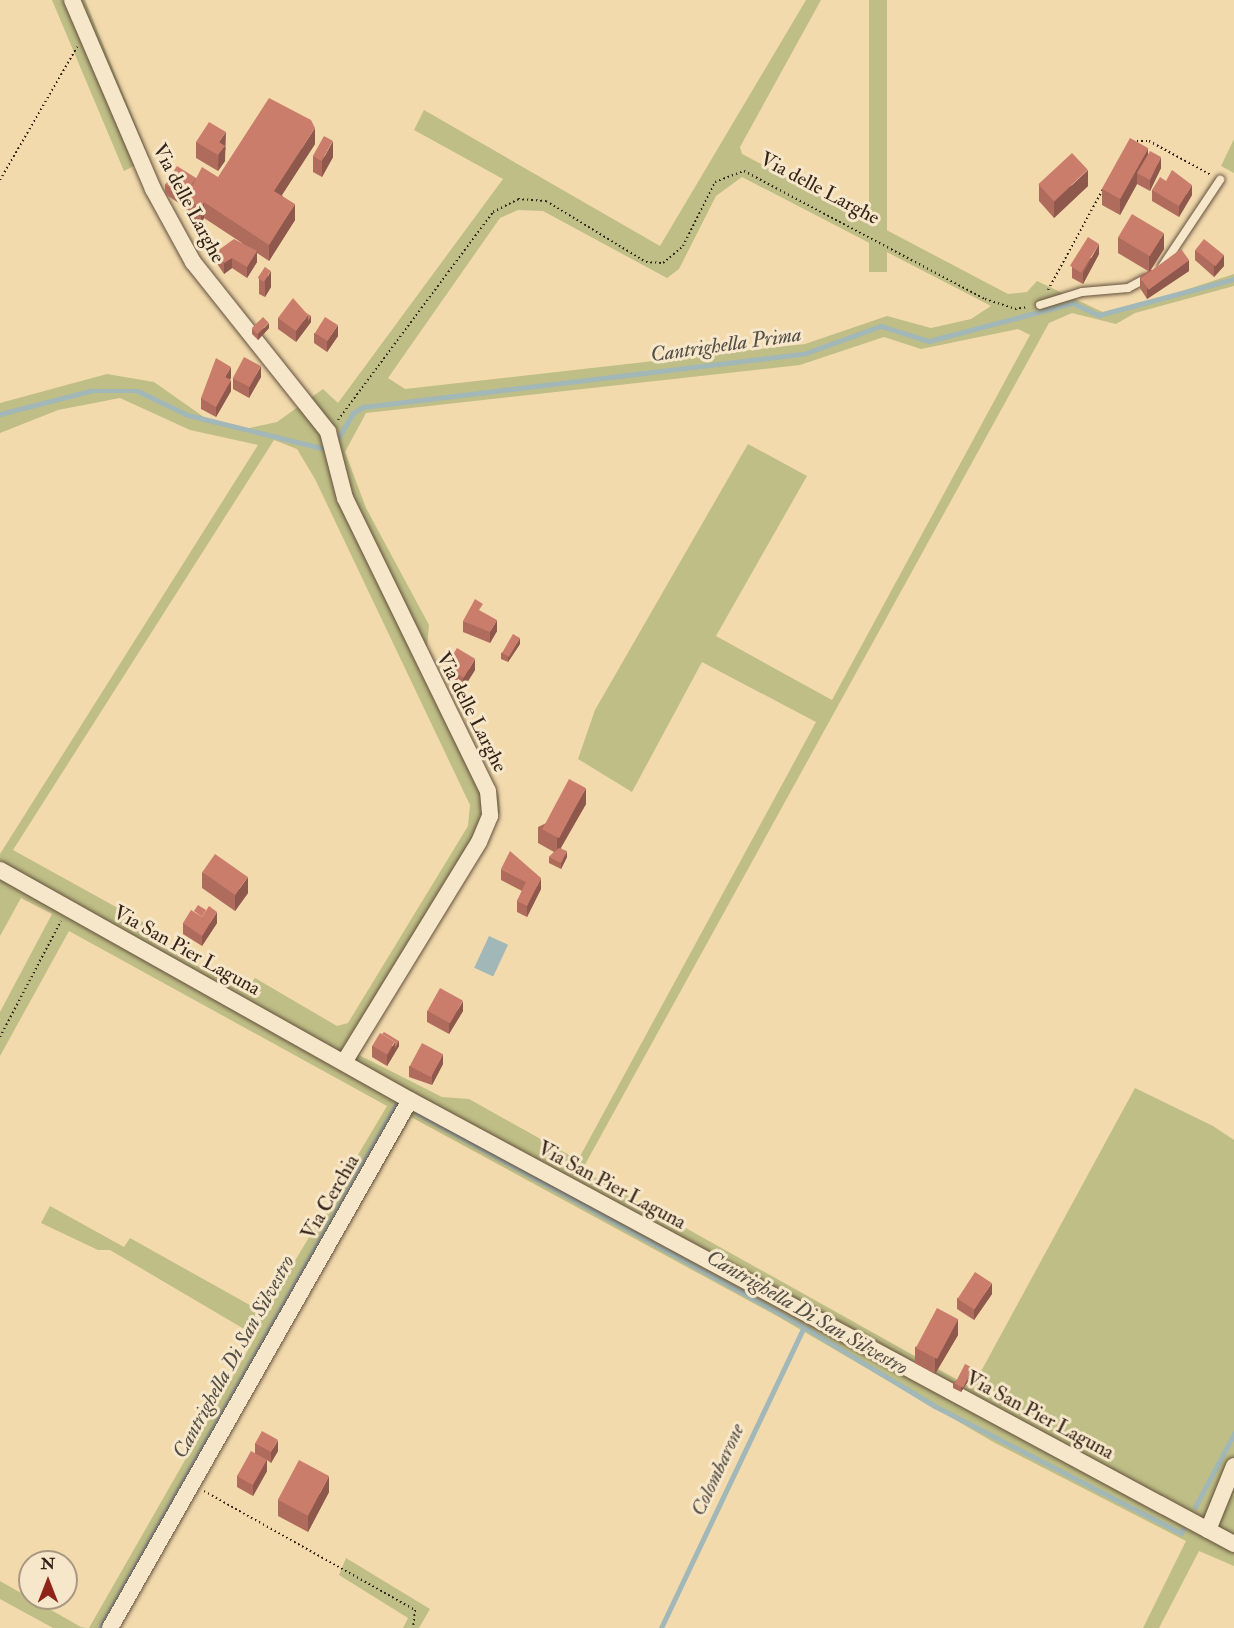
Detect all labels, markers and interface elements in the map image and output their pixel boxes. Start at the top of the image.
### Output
street label: Via delle Larghe [148,139,230,267]
street label: Via delle Larghe [756,147,884,229]
water label: Cantrighella Prima [649,322,803,368]
street label: Via delle Larghe [431,648,513,776]
street label: Via San Pier Laguna [109,900,265,1000]
street label: Via San Pier Laguna [534,1136,690,1234]
street label: Via Cerchia [296,1150,364,1244]
water label: Cantrighella Di San Silvestro [702,1245,912,1381]
water label: Cantrighella Di San Silvestro [168,1251,300,1463]
street label: Via San Pier Laguna [962,1366,1118,1464]
water label: Colombarone [686,1420,750,1520]
north arrow [18,1550,78,1610]
text: N [41,1554,55,1574]

